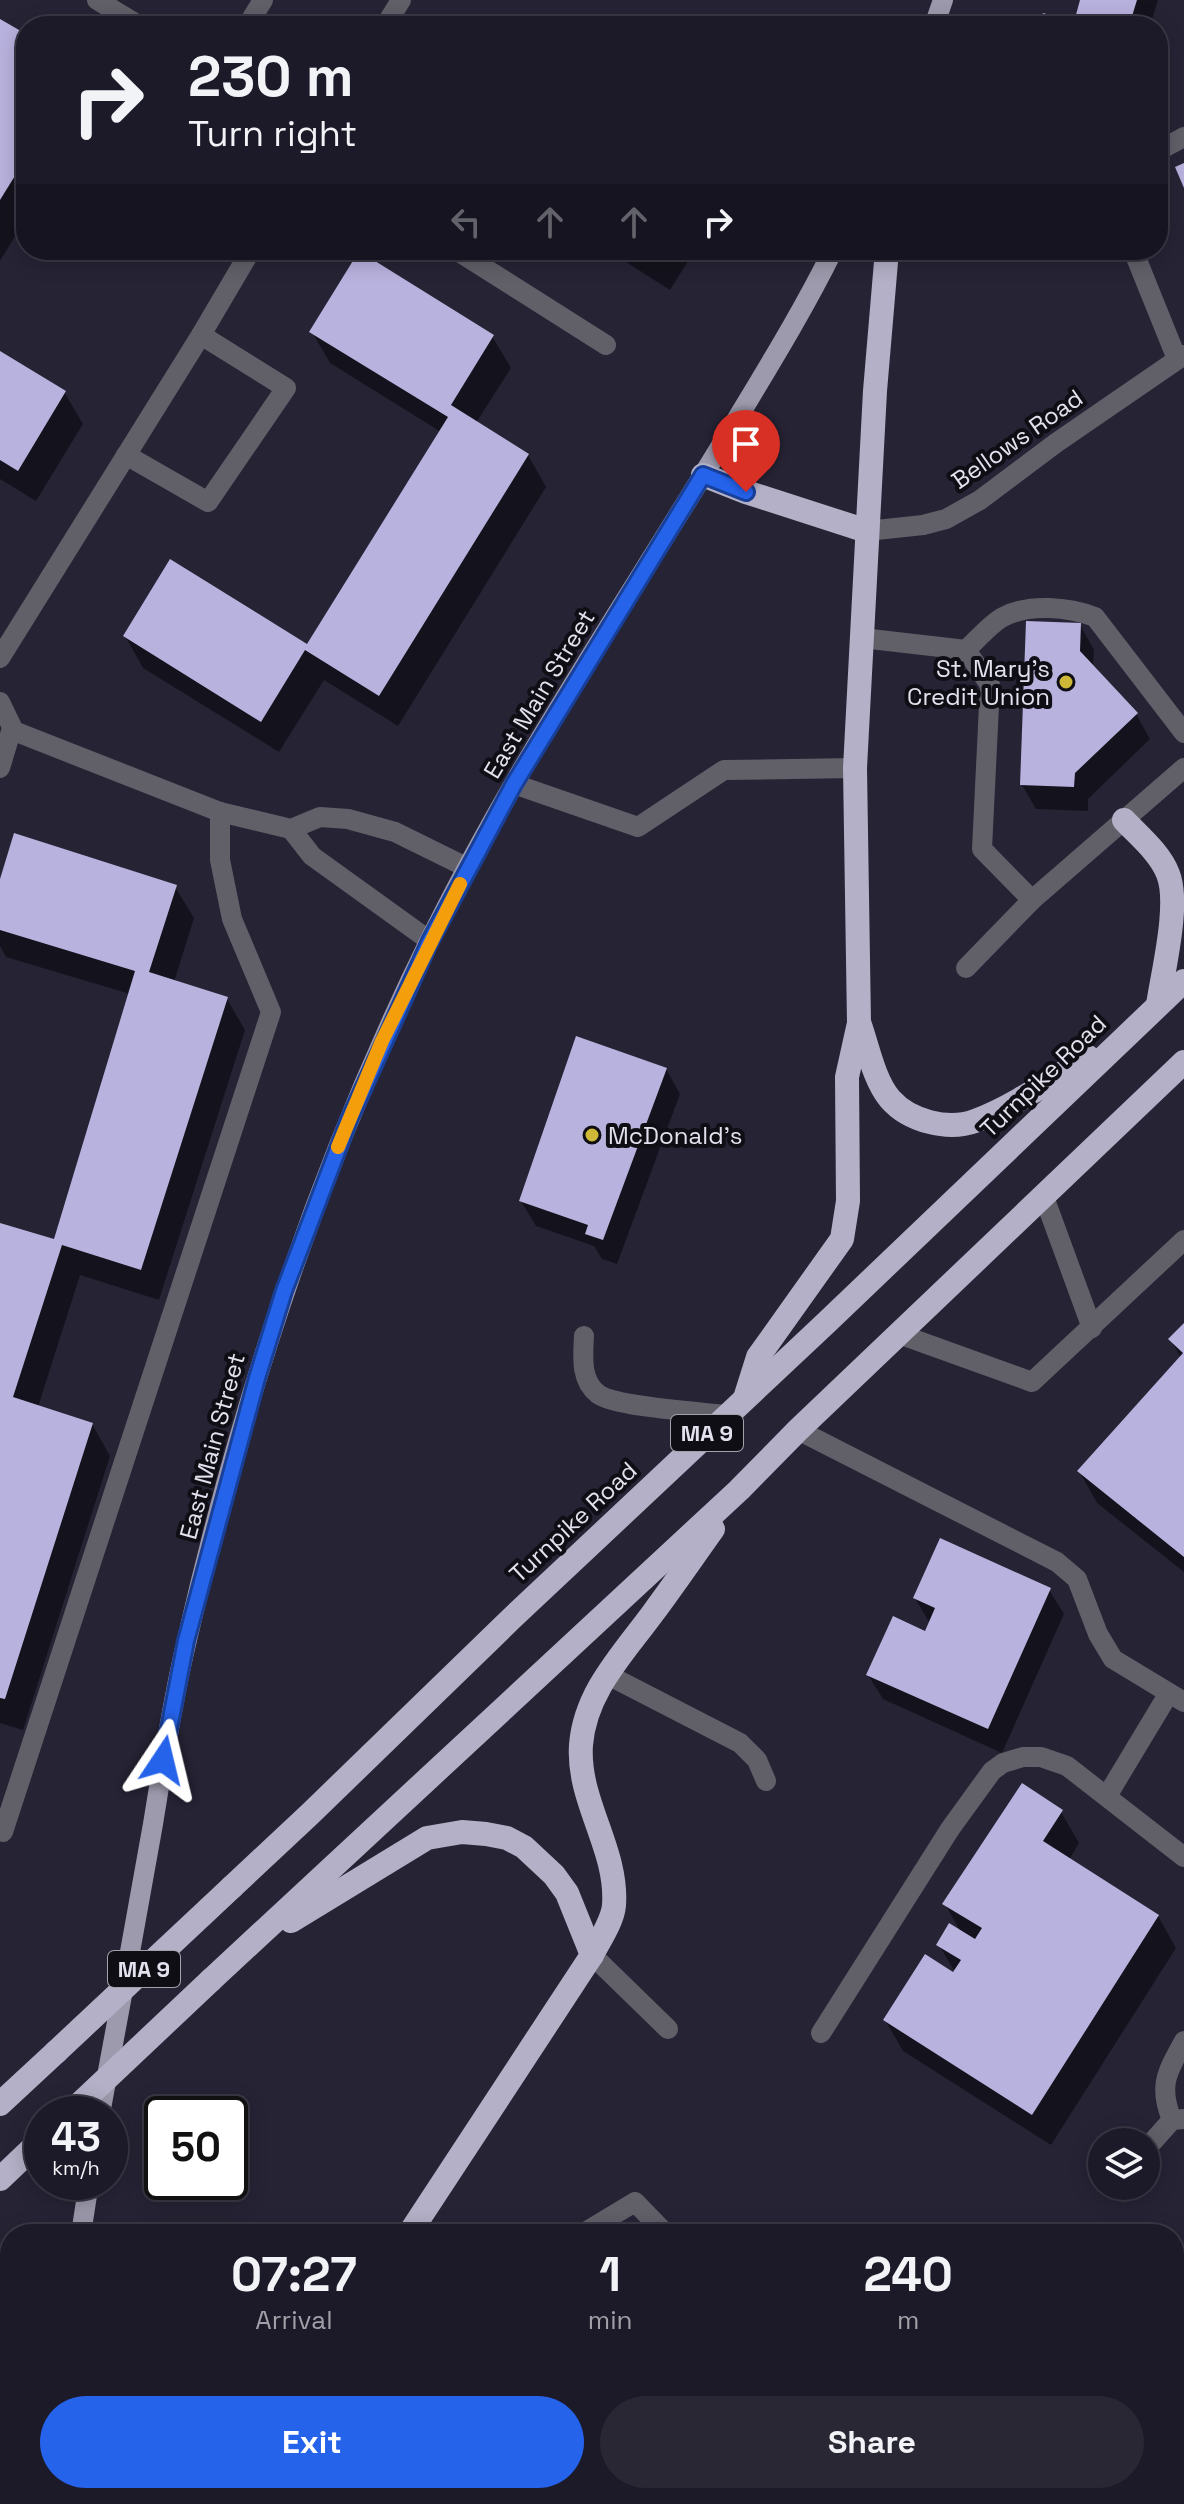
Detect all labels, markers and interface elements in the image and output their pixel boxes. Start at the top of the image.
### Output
text: 230 m [188,41,354,112]
icon: right [56,48,160,152]
text: Turn right [188,111,357,157]
icon: left [444,200,488,244]
icon: ahead [528,200,572,244]
icon: ahead [612,200,656,244]
icon: right [696,200,740,244]
street label: Bellows Road [945,382,1089,496]
pin [712,410,780,492]
icon: arrive [724,422,768,466]
street label: East Main Street [476,604,602,784]
place label: St. Mary's Credit Union [907,653,1050,712]
marker: St. Mary's Credit Union [1057,673,1075,691]
street label: Turnpike Road [973,1008,1113,1144]
place label: McDonald's [608,1120,742,1151]
marker: McDonald's [583,1126,601,1144]
street label: East Main Street [172,1350,252,1542]
road number: MA 9 [671,1415,743,1451]
street label: Turnpike Road [503,1455,643,1589]
position arrow [121,1718,205,1802]
road number: MA 9 [108,1951,180,1987]
speed limit sign: 50 [144,2096,248,2200]
text: 43 [51,2112,101,2163]
map controls [1088,2128,1160,2200]
button: layers [1088,2128,1160,2200]
text: km/h [52,2155,100,2181]
text: 07:27 [231,2244,357,2305]
text: 1 [599,2244,621,2305]
text: 240 [864,2244,953,2305]
text: Arrival [255,2303,333,2337]
text: min [588,2303,632,2337]
text: m [897,2303,919,2337]
button: Exit [40,2396,584,2488]
button: Share [600,2396,1144,2488]

